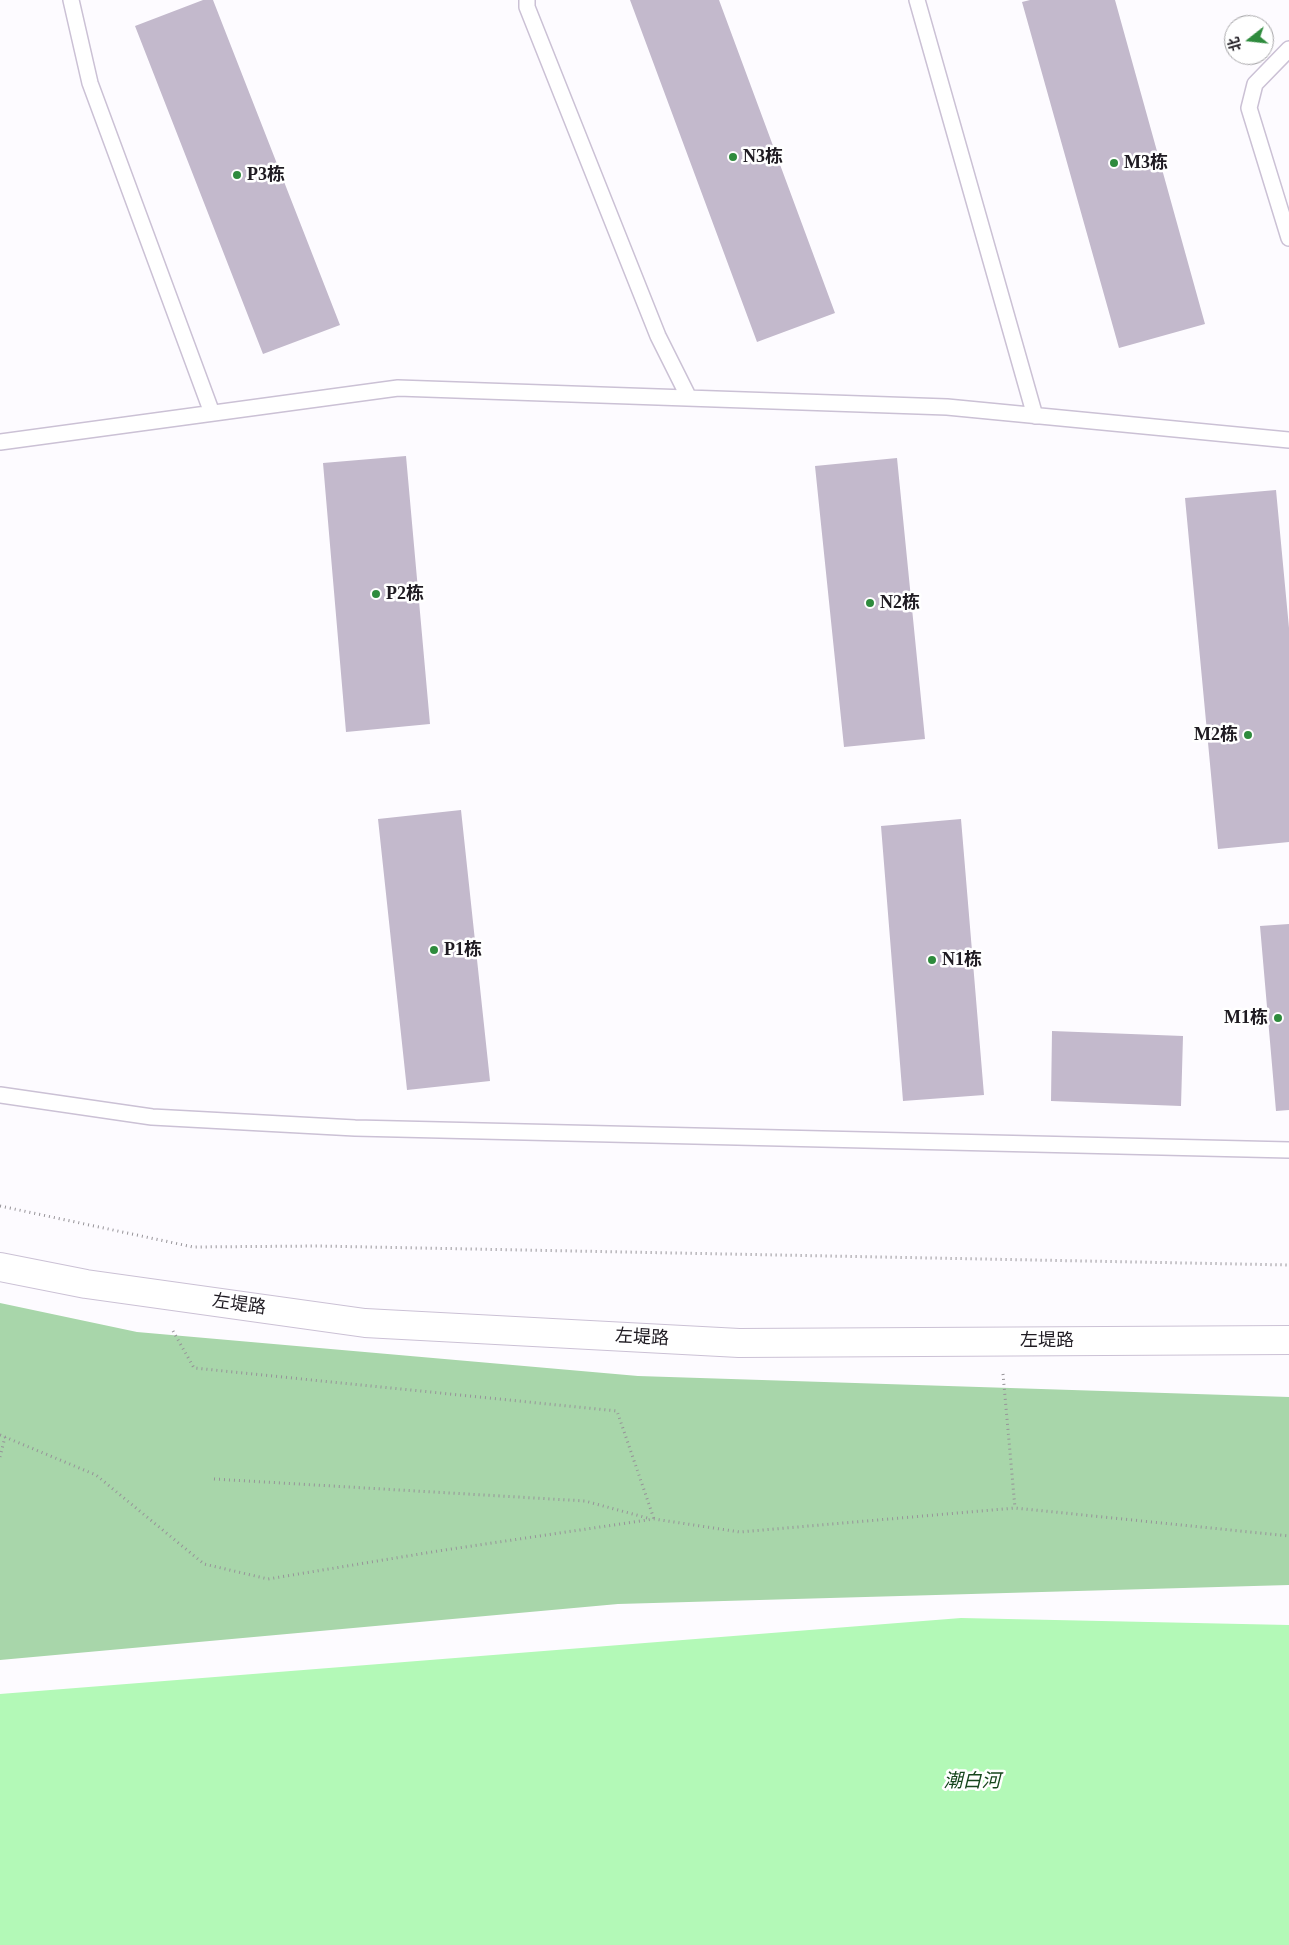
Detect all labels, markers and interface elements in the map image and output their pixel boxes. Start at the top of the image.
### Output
north arrow [1224,15,1274,65]
text: 北 [1226,35,1244,53]
place label: N3栋 [743,146,783,168]
marker: N3栋 [727,151,739,163]
place label: M3栋 [1124,152,1168,174]
marker: M3栋 [1108,157,1120,169]
place label: P3栋 [247,164,285,186]
marker: P3栋 [231,169,243,181]
place label: P2栋 [386,583,424,605]
marker: P2栋 [370,588,382,600]
place label: N2栋 [880,592,920,614]
marker: N2栋 [864,597,876,609]
place label: M2栋 [1194,724,1238,746]
marker: M2栋 [1242,729,1254,741]
place label: P1栋 [444,939,482,961]
marker: P1栋 [428,944,440,956]
place label: N1栋 [942,949,982,971]
marker: N1栋 [926,954,938,966]
place label: M1栋 [1224,1007,1268,1029]
marker: M1栋 [1272,1012,1284,1024]
street label: 左堤路 [211,1291,267,1319]
street label: 左堤路 [614,1326,670,1350]
street label: 左堤路 [1020,1330,1074,1352]
water label: 潮白河 [944,1771,1000,1793]

